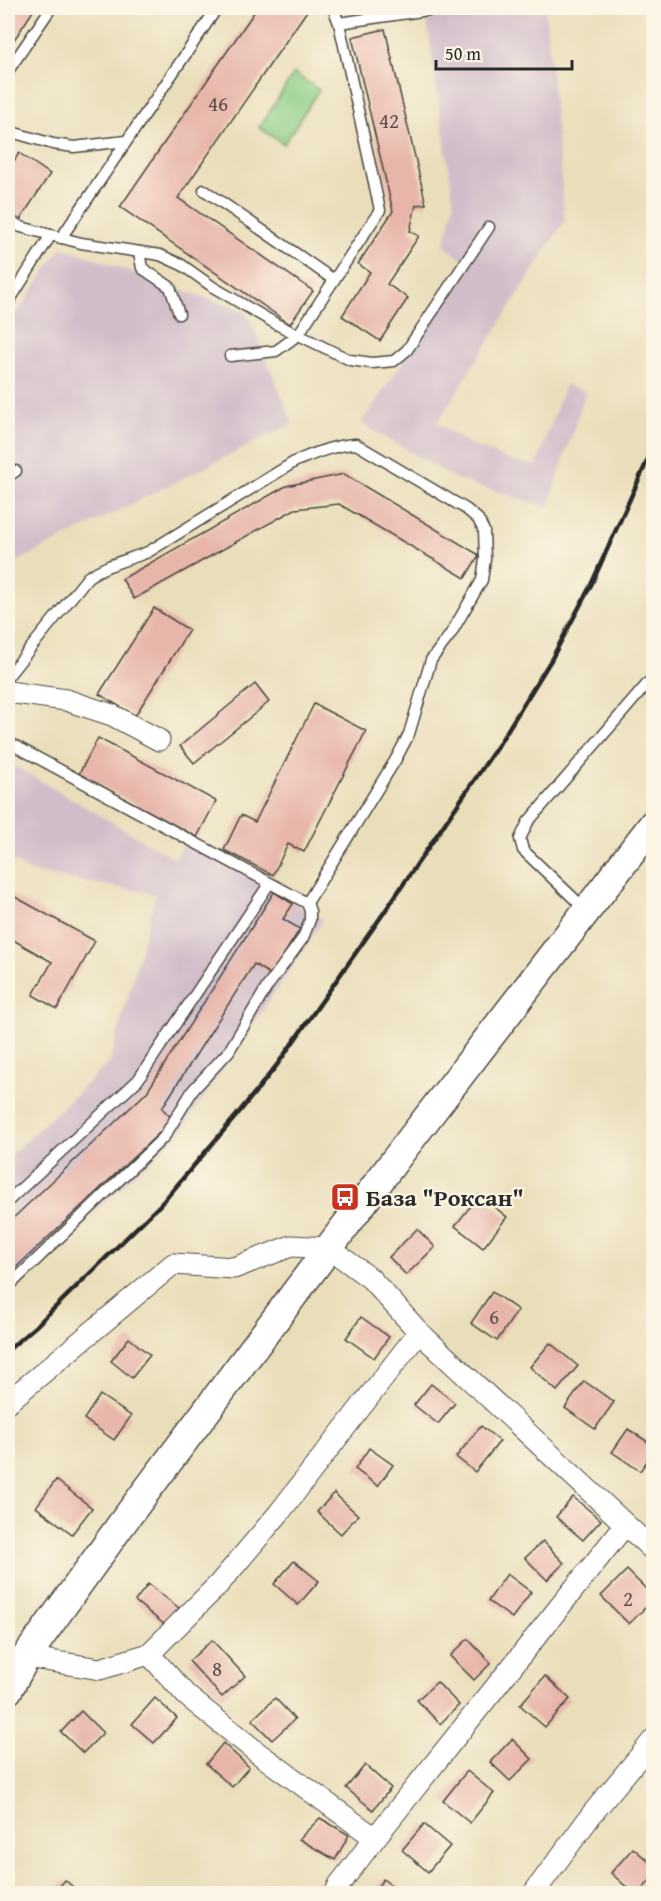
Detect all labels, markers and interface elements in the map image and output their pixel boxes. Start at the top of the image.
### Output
scale bar [436,33,572,71]
text: 50 m [445,40,481,67]
house number: 46 [208,88,228,119]
house number: 42 [379,105,399,136]
place label: База "Роксан" [366,1180,524,1215]
bus stop icon: База "Роксан" [329,1181,361,1213]
house number: 6 [489,1301,499,1332]
house number: 2 [623,1583,633,1614]
house number: 8 [212,1653,222,1684]

